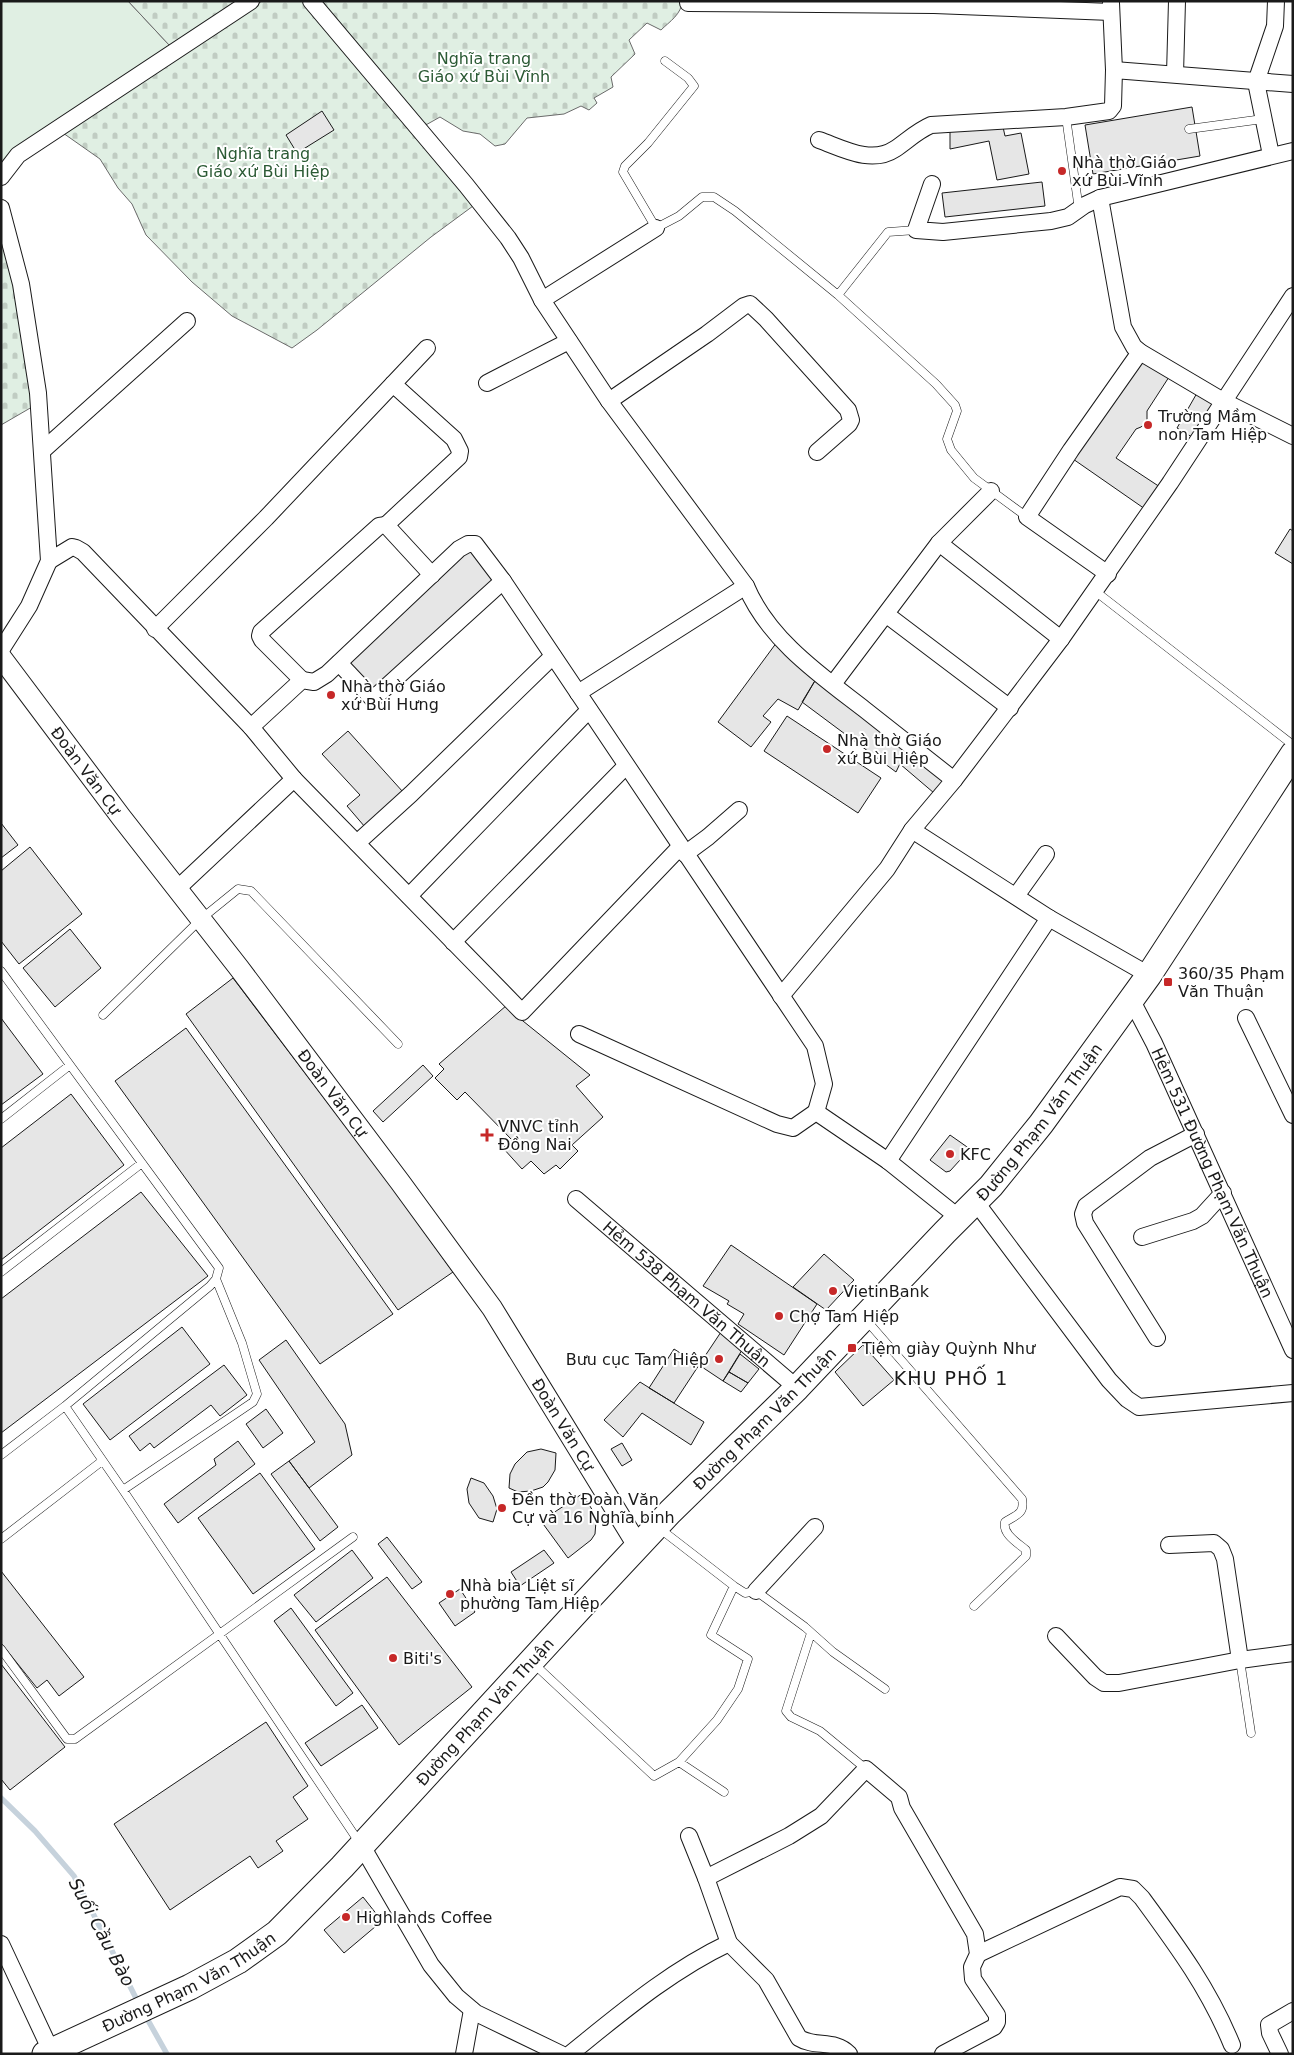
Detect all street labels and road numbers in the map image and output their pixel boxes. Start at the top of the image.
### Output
street label: Đoàn Văn Cự [47,723,126,819]
street label: Đường Phạm Văn Thuận [972,1039,1106,1205]
street label: Đoàn Văn Cự [294,1045,373,1141]
street label: Hẻm 531 Đường Phạm Văn Thuận [1148,1045,1278,1301]
street label: Hẻm 538 Phạm Văn Thuận [599,1217,775,1371]
street label: Đường Phạm Văn Thuận [689,1344,840,1494]
street label: Đoàn Văn Cự [528,1375,599,1475]
street label: Đường Phạm Văn Thuận [412,1634,557,1789]
street label: Đường Phạm Văn Thuận [99,1928,279,2036]

